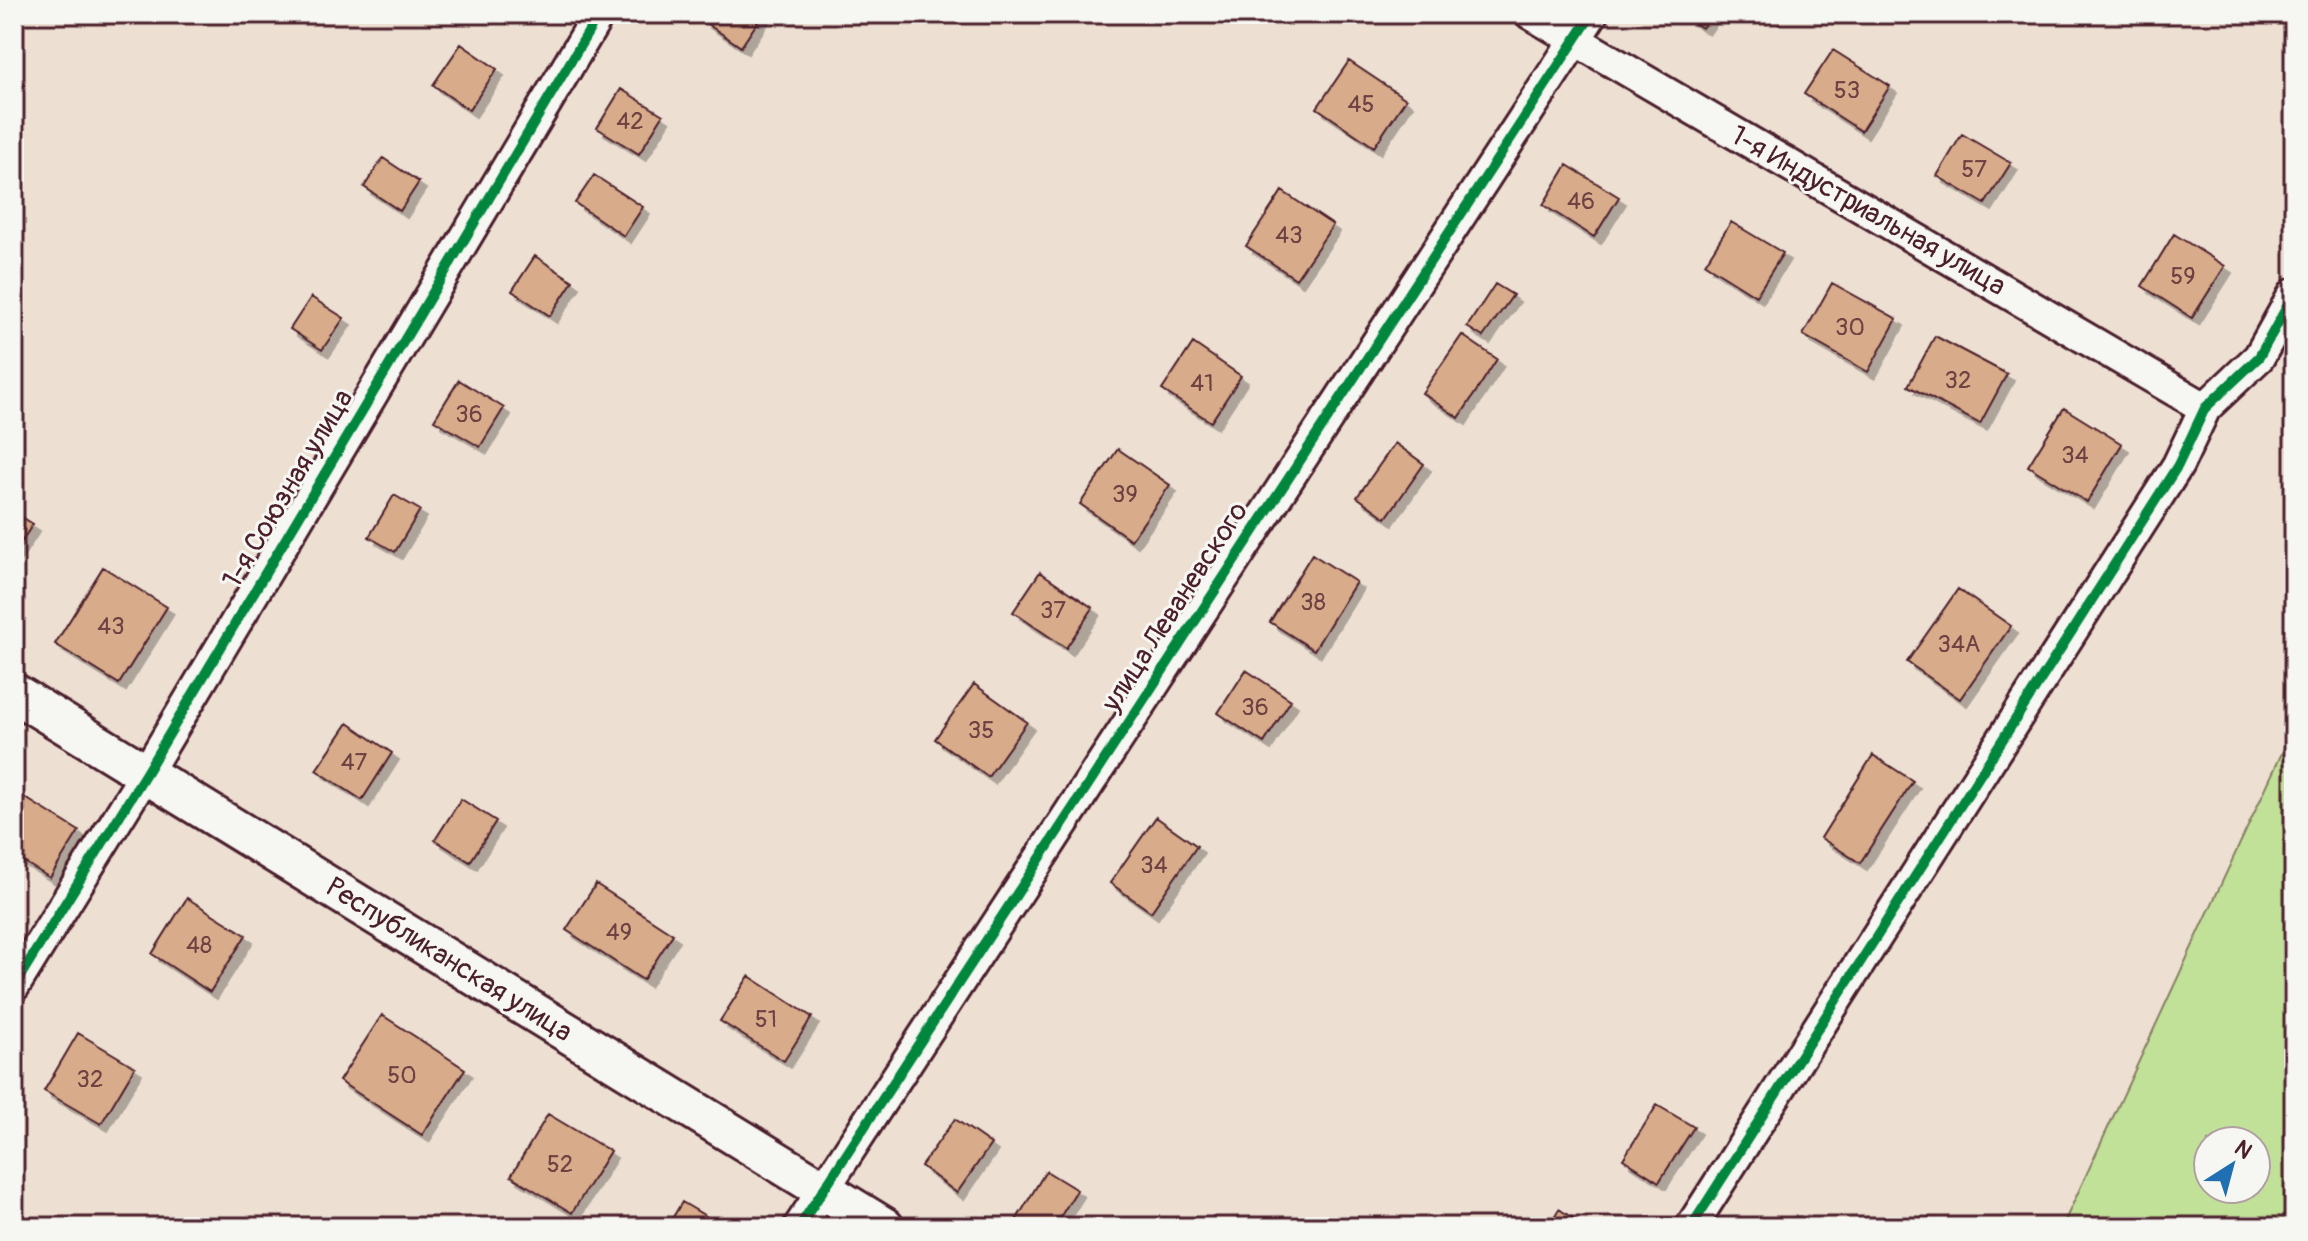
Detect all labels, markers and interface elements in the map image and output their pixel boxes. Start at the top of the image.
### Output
house number: 53 [1834,76,1860,105]
house number: 45 [1348,90,1374,119]
house number: 42 [616,107,644,136]
street label: 1-я Индустриальная улица [1724,118,2012,304]
house number: 57 [1961,155,1987,184]
house number: 46 [1567,187,1595,216]
house number: 43 [1275,221,1303,250]
house number: 59 [2170,262,2196,291]
house number: 30 [1835,313,1865,342]
house number: 32 [1945,366,1971,395]
house number: 41 [1190,369,1214,398]
street label: 1-я Союзная улица [215,383,361,595]
house number: 36 [455,400,483,429]
house number: 34 [2061,441,2089,470]
house number: 39 [1112,480,1138,509]
street label: улица Леваневского [1094,496,1256,719]
house number: 38 [1300,588,1326,617]
house number: 37 [1040,596,1066,625]
house number: 43 [97,612,125,641]
house number: 34А [1938,630,1980,659]
house number: 36 [1241,693,1269,722]
house number: 35 [968,716,994,745]
house number: 47 [341,748,368,777]
house number: 34 [1140,851,1168,880]
street label: Республиканская улица [320,870,578,1050]
house number: 49 [606,918,632,947]
house number: 48 [186,931,212,960]
house number: 51 [755,1005,777,1034]
house number: 50 [387,1061,417,1090]
house number: 32 [77,1065,103,1094]
north arrow [2192,1125,2272,1205]
text: N [2229,1134,2258,1165]
house number: 52 [547,1150,573,1179]

